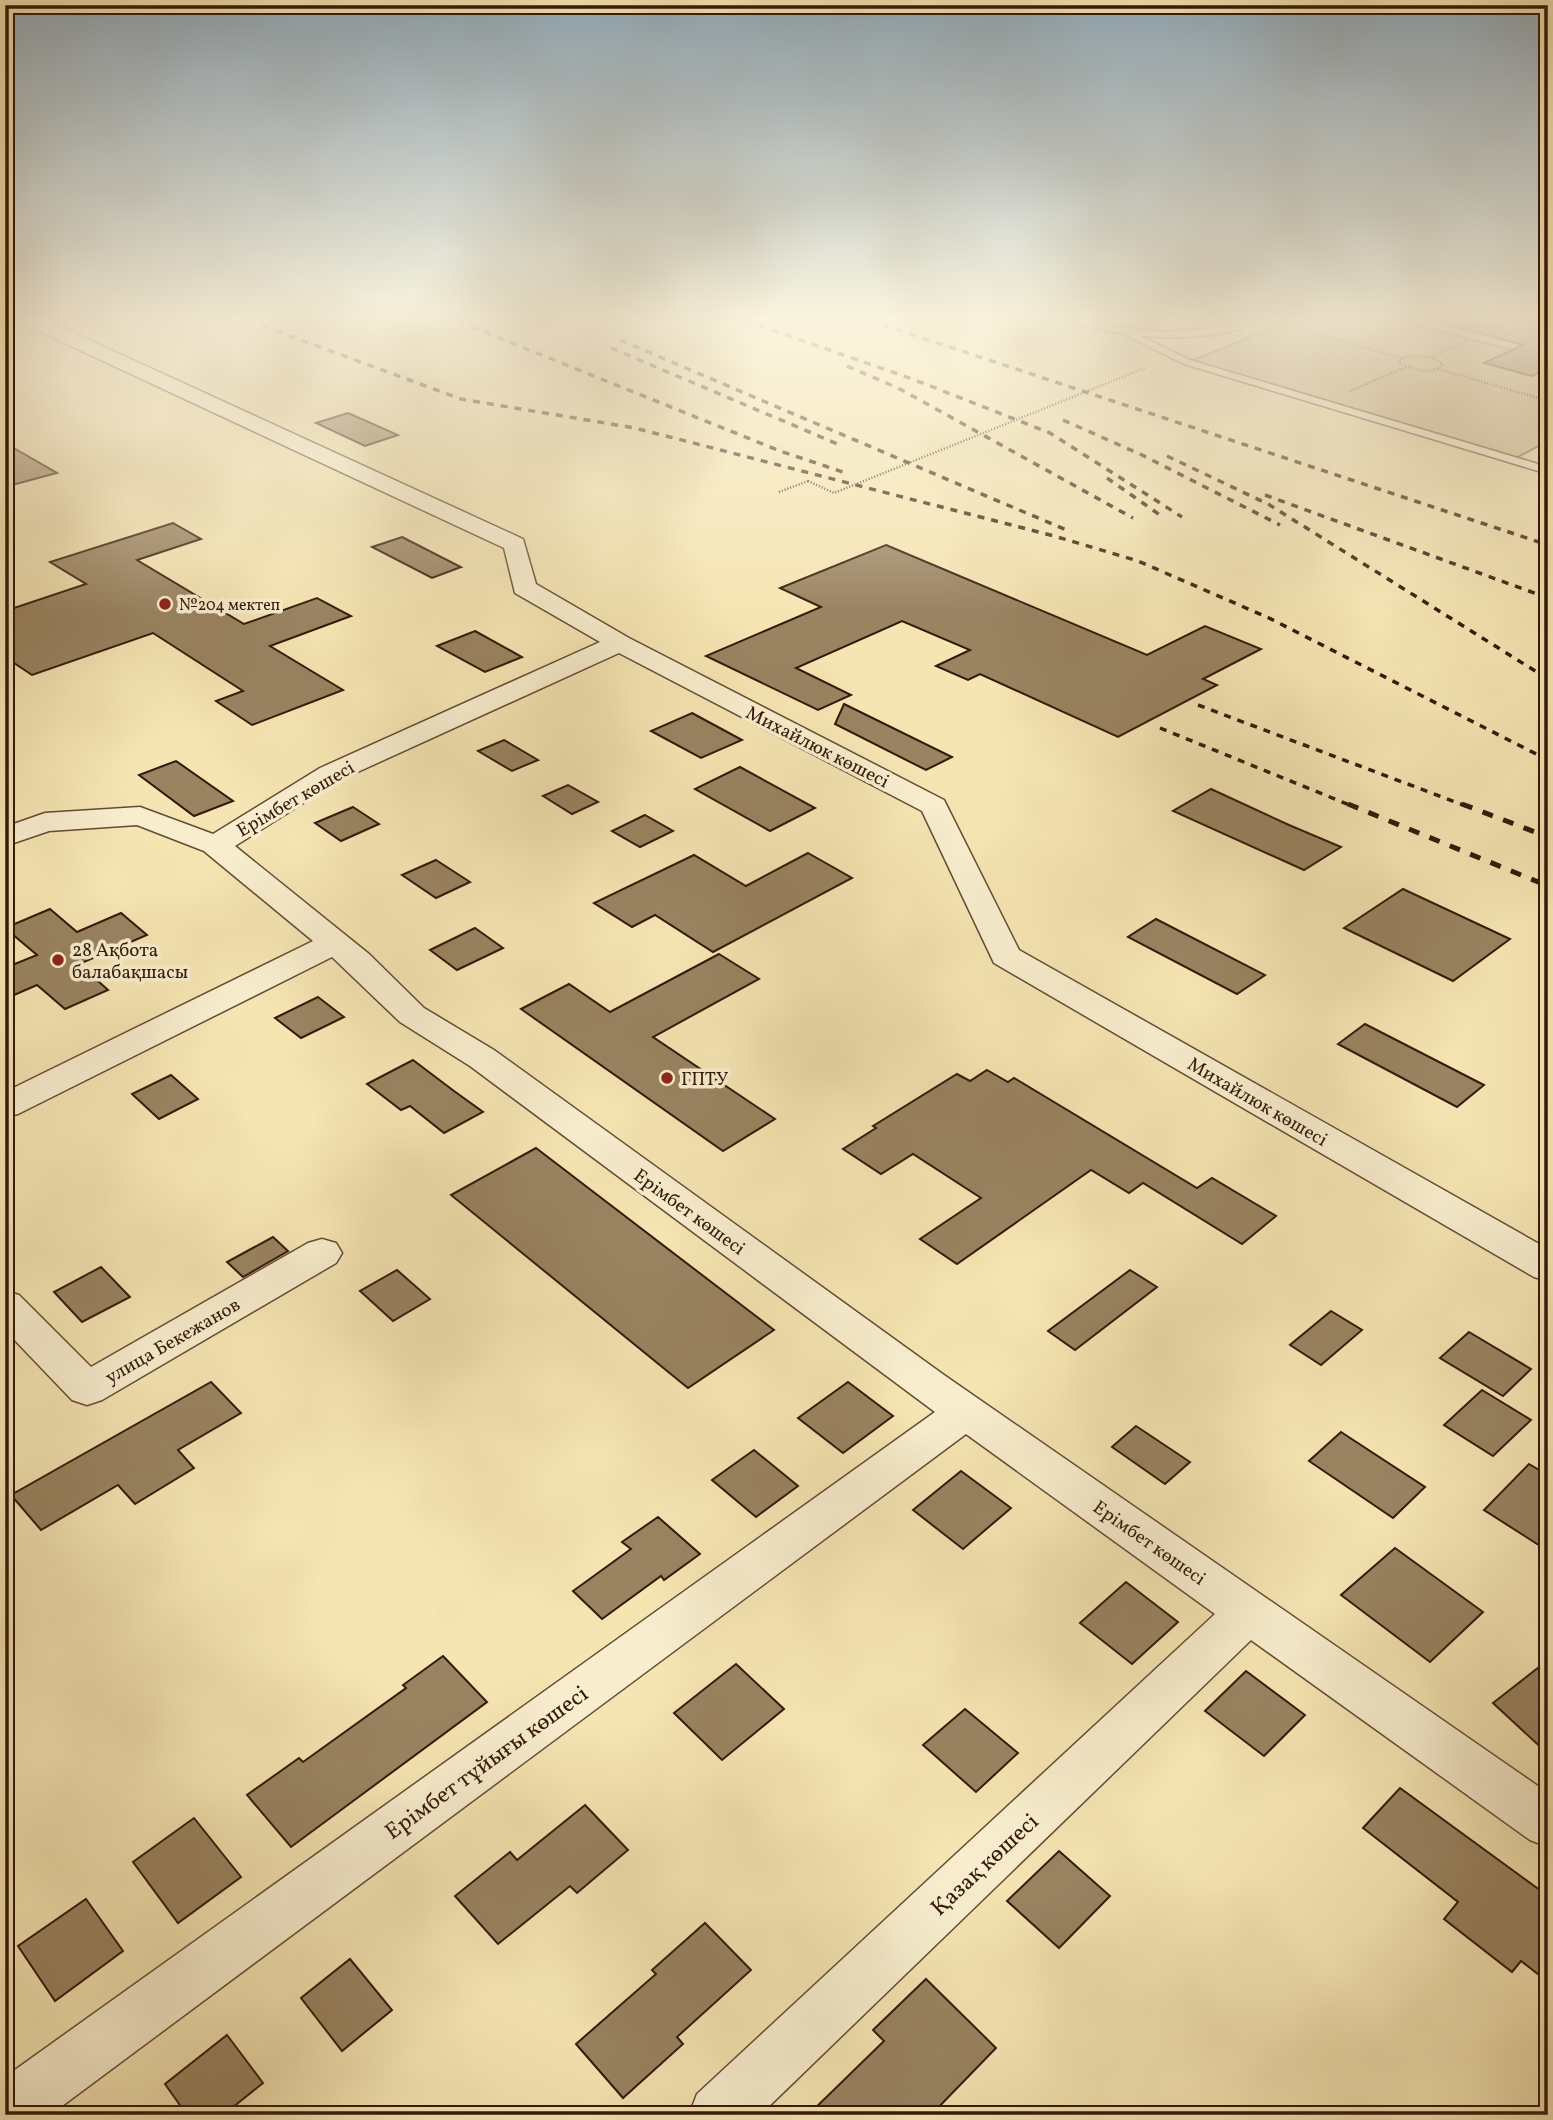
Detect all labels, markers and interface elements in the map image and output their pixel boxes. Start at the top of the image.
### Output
place label: №204 мектеп [179,595,280,617]
marker: №204 мектеп [157,596,173,612]
street label: Михайлюк көшесі [741,700,894,795]
street label: Ерімбет көшесі [232,755,360,844]
place label: 28 Ақбота балабақшасы [72,938,188,986]
marker: 28 Ақбота балабақшасы [50,952,66,968]
street label: Михайлюк көшесі [1182,1052,1332,1154]
place label: ГПТУ [681,1067,728,1093]
marker: ГПТУ [659,1070,675,1086]
street label: Ерімбет көшесі [628,1163,750,1262]
street label: улица Бекежанов [101,1292,245,1391]
street label: Ерімбет көшесі [1087,1495,1211,1592]
street label: Ерімбет тұйығы көшесі [379,1679,595,1848]
street label: Қазақ көшесі [924,1807,1047,1924]

